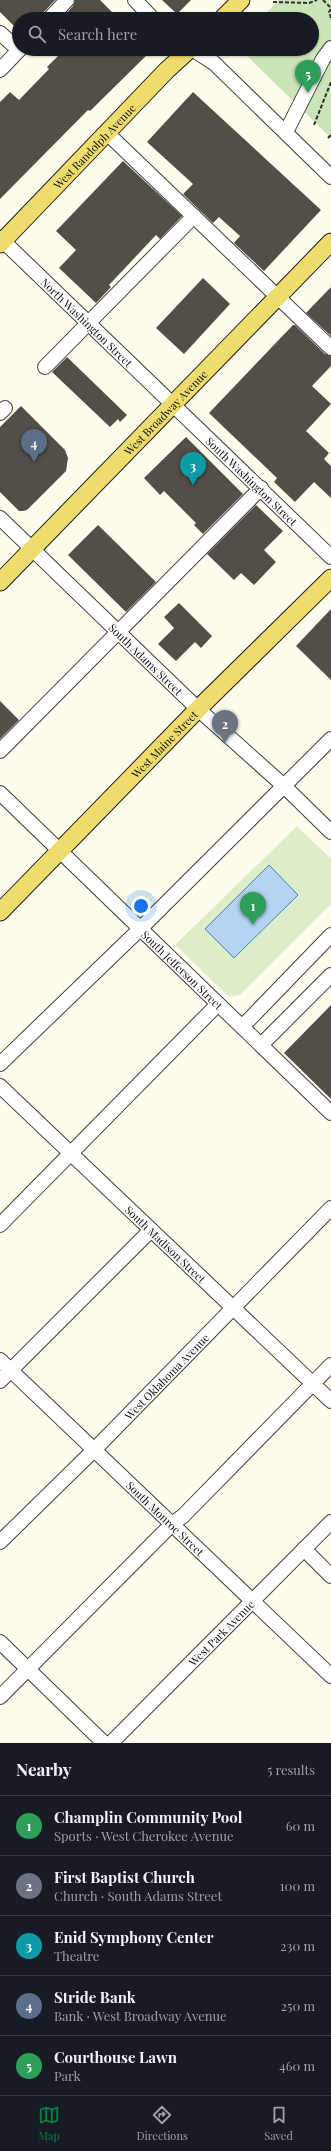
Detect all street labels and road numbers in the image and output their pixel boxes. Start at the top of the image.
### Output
street label: West Randolph Avenue [49,100,139,192]
street label: North Washington Street [38,274,136,370]
street label: West Broadway Avenue [120,366,211,459]
street label: South Washington Street [203,433,301,529]
street label: South Adams Street [106,620,186,698]
street label: West Maine Street [127,707,201,782]
street label: South Jefferson Street [139,927,227,1012]
street label: South Madison Street [122,1202,210,1286]
street label: West Oklahoma Avenue [120,1329,212,1423]
street label: South Monroe Street [124,1477,208,1559]
street label: West Park Avenue [184,1596,257,1669]

